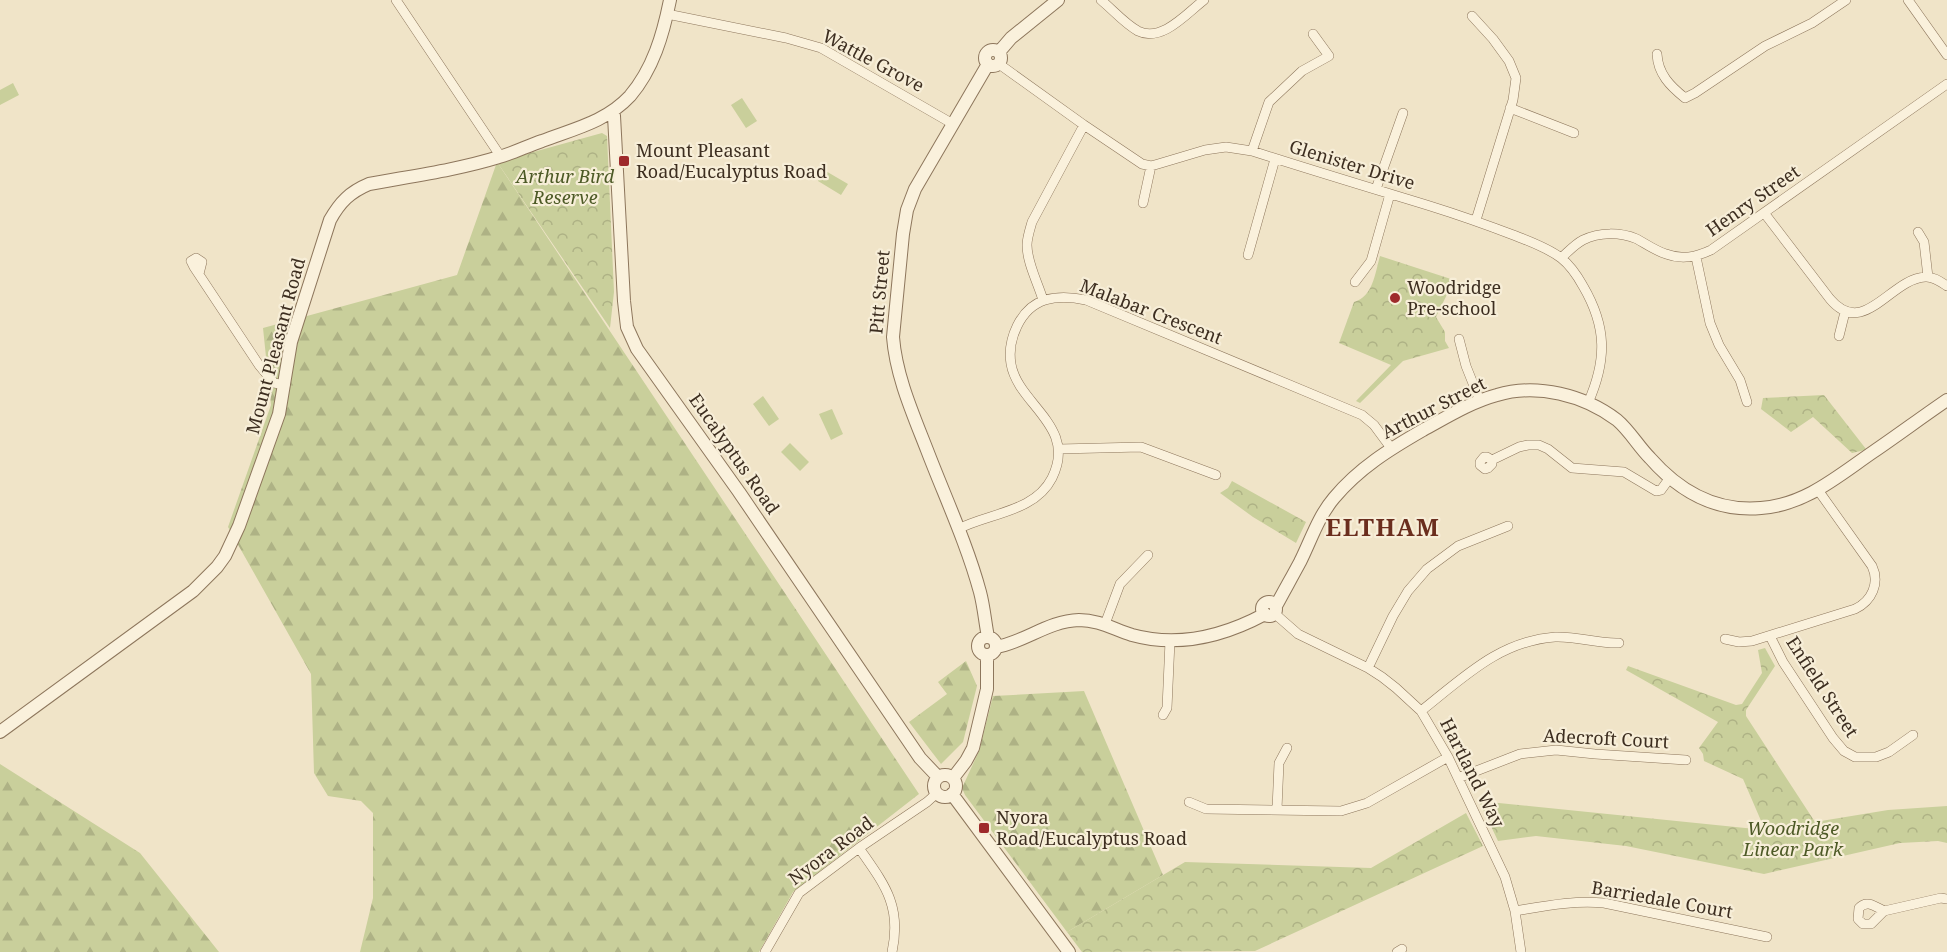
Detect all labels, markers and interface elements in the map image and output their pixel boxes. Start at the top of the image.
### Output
street label: Wattle Grove [818,23,929,97]
street label: Glenister Drive [1287,134,1418,195]
place label: Mount Pleasant Road/Eucalyptus Road [636,138,827,183]
marker: Mount Pleasant Road/Eucalyptus Road [617,154,631,168]
street label: Henry Street [1701,159,1804,241]
park label: Arthur Bird Reserve [514,164,615,209]
street label: Pitt Street [863,249,895,335]
street label: Mount Pleasant Road [240,255,310,437]
street label: Malabar Crescent [1077,273,1226,349]
place label: Woodridge Pre-school [1407,275,1501,320]
marker: Woodridge Pre-school [1388,291,1402,305]
street label: Arthur Street [1377,371,1490,444]
street label: Eucalyptus Road [684,388,785,519]
district label: ELTHAM [1326,510,1440,543]
street label: Enfield Street [1781,631,1864,742]
street label: Hartland Way [1435,714,1511,832]
street label: Adecroft Court [1542,723,1670,753]
place label: Nyora Road/Eucalyptus Road [996,805,1187,850]
street label: Nyora Road [783,810,878,890]
park label: Woodridge Linear Park [1742,816,1844,861]
marker: Nyora Road/Eucalyptus Road [977,821,991,835]
street label: Barriedale Court [1590,875,1735,923]

